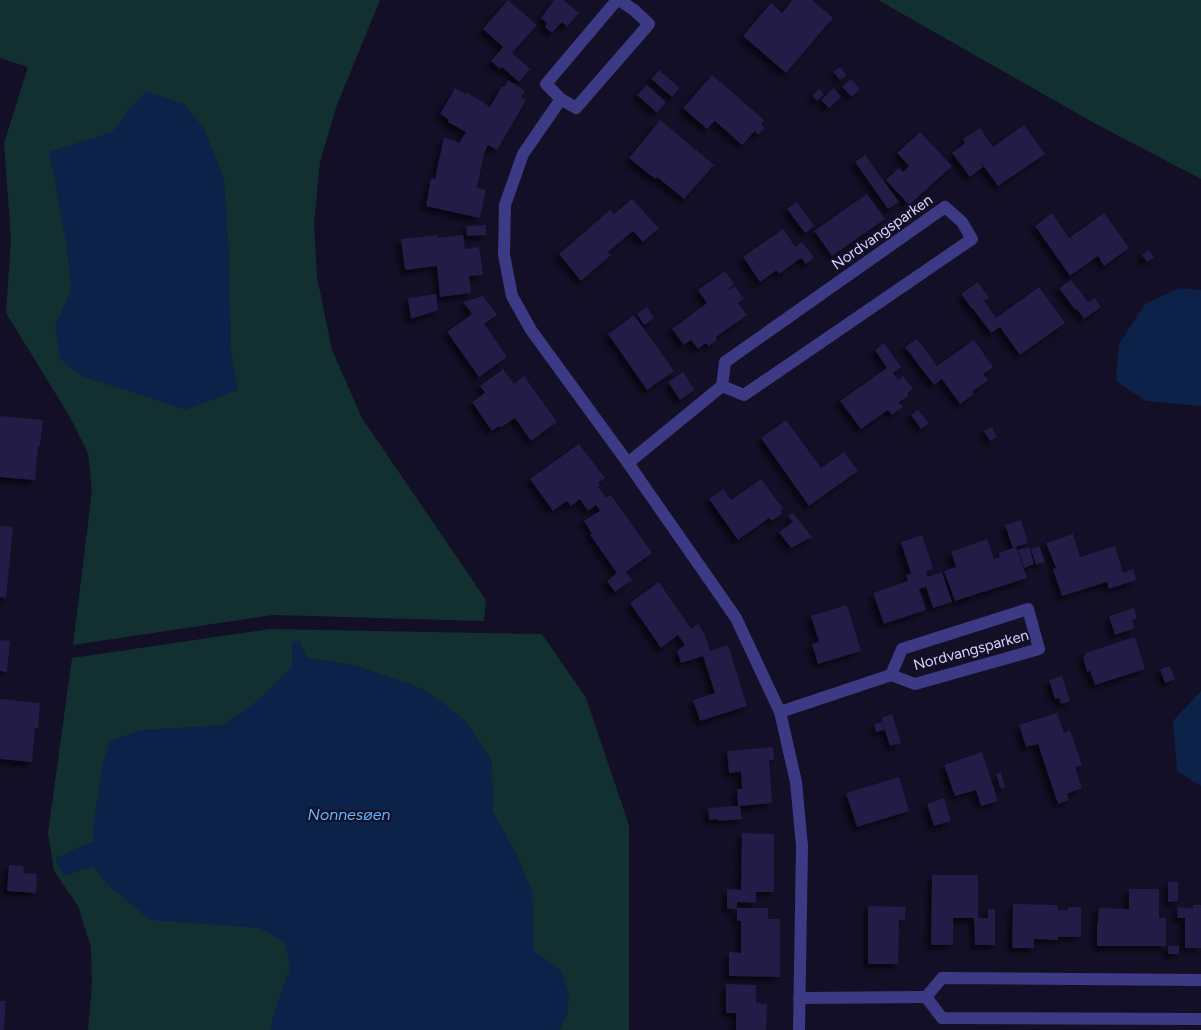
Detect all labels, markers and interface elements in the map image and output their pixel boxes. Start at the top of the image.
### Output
street label: Nordvangsparken [828,191,936,273]
street label: Nordvangsparken [911,626,1031,674]
water label: Nonnesøen [308,805,390,824]

